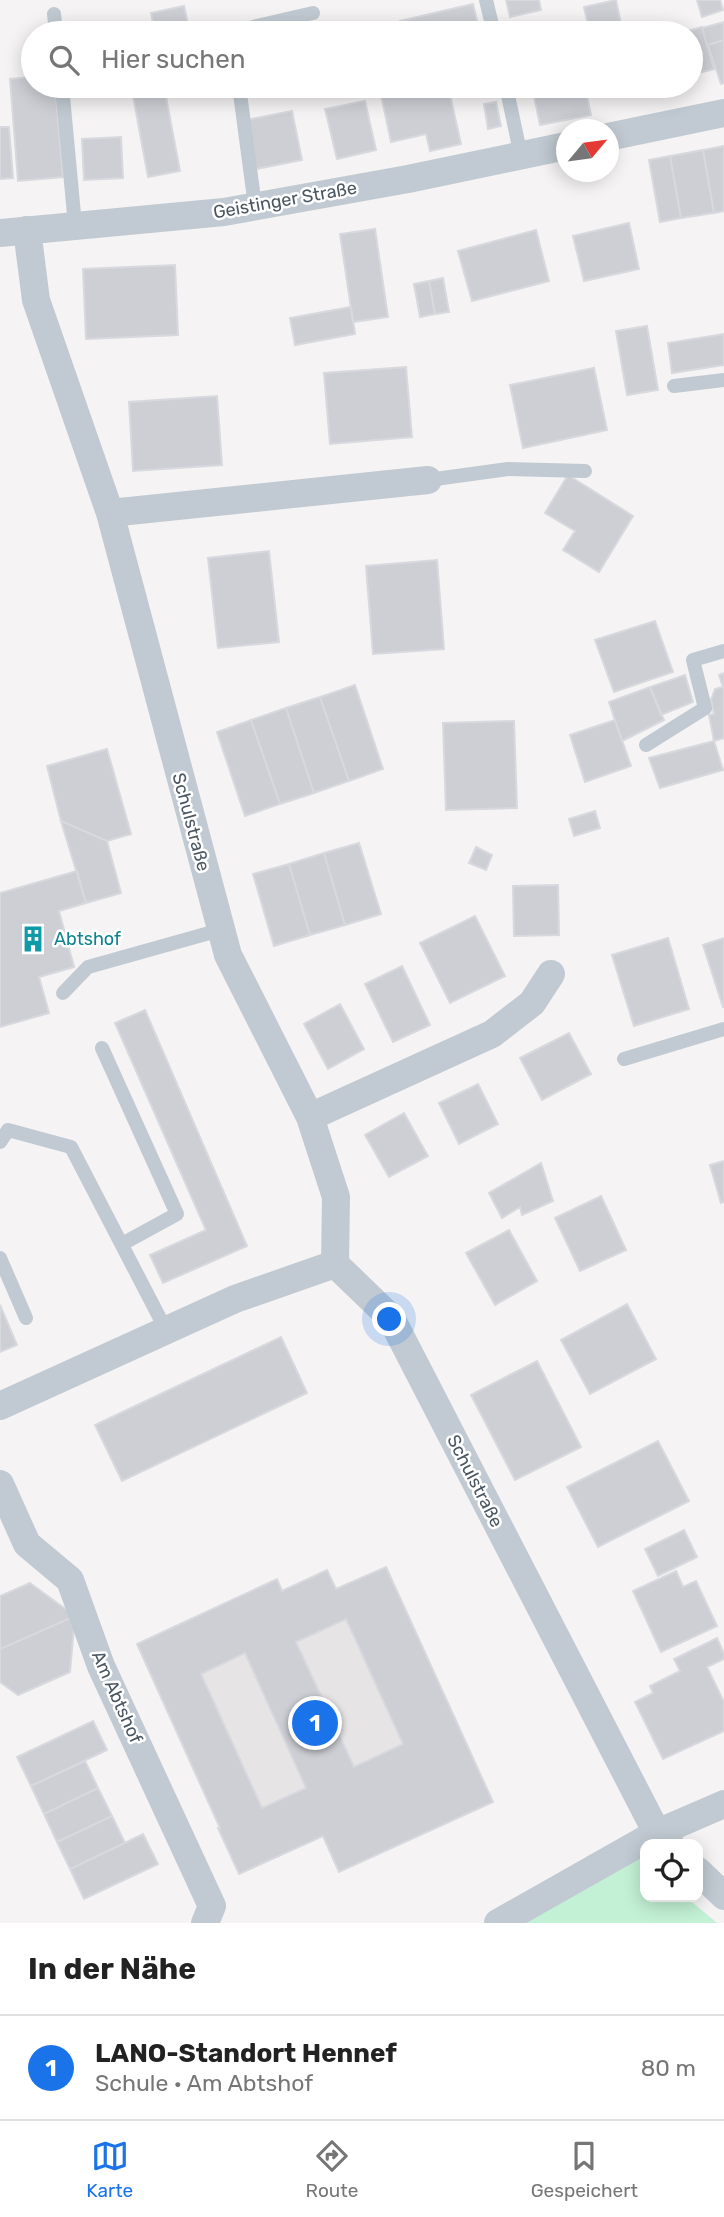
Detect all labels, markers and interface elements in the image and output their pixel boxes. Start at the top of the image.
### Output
search box [21,21,703,98]
icon: search [45,41,83,79]
text: Hier suchen [101,44,246,75]
north arrow [556,119,619,182]
street label: Geistinger Straße [212,177,358,223]
street label: Schulstraße [167,770,215,874]
building icon: Abtshof [18,924,48,954]
place label: Abtshof [54,928,121,950]
your location [372,1302,406,1336]
street label: Schulstraße [442,1431,508,1531]
street label: Am Abtshof [87,1647,147,1747]
pin: 1 [292,1697,338,1749]
map controls [640,1839,703,1902]
button: locate [640,1839,703,1902]
text: In der Nähe [28,1951,196,1987]
text: LANO-Standort Hennef [95,2038,397,2069]
text: 1 [45,2054,57,2082]
text: 80 m [641,2054,696,2082]
text: Schule · Am Abtshof [95,2069,313,2097]
tab: Karte [86,2137,133,2202]
tab: Route [306,2137,358,2202]
tab: Gespeichert [531,2137,638,2202]

